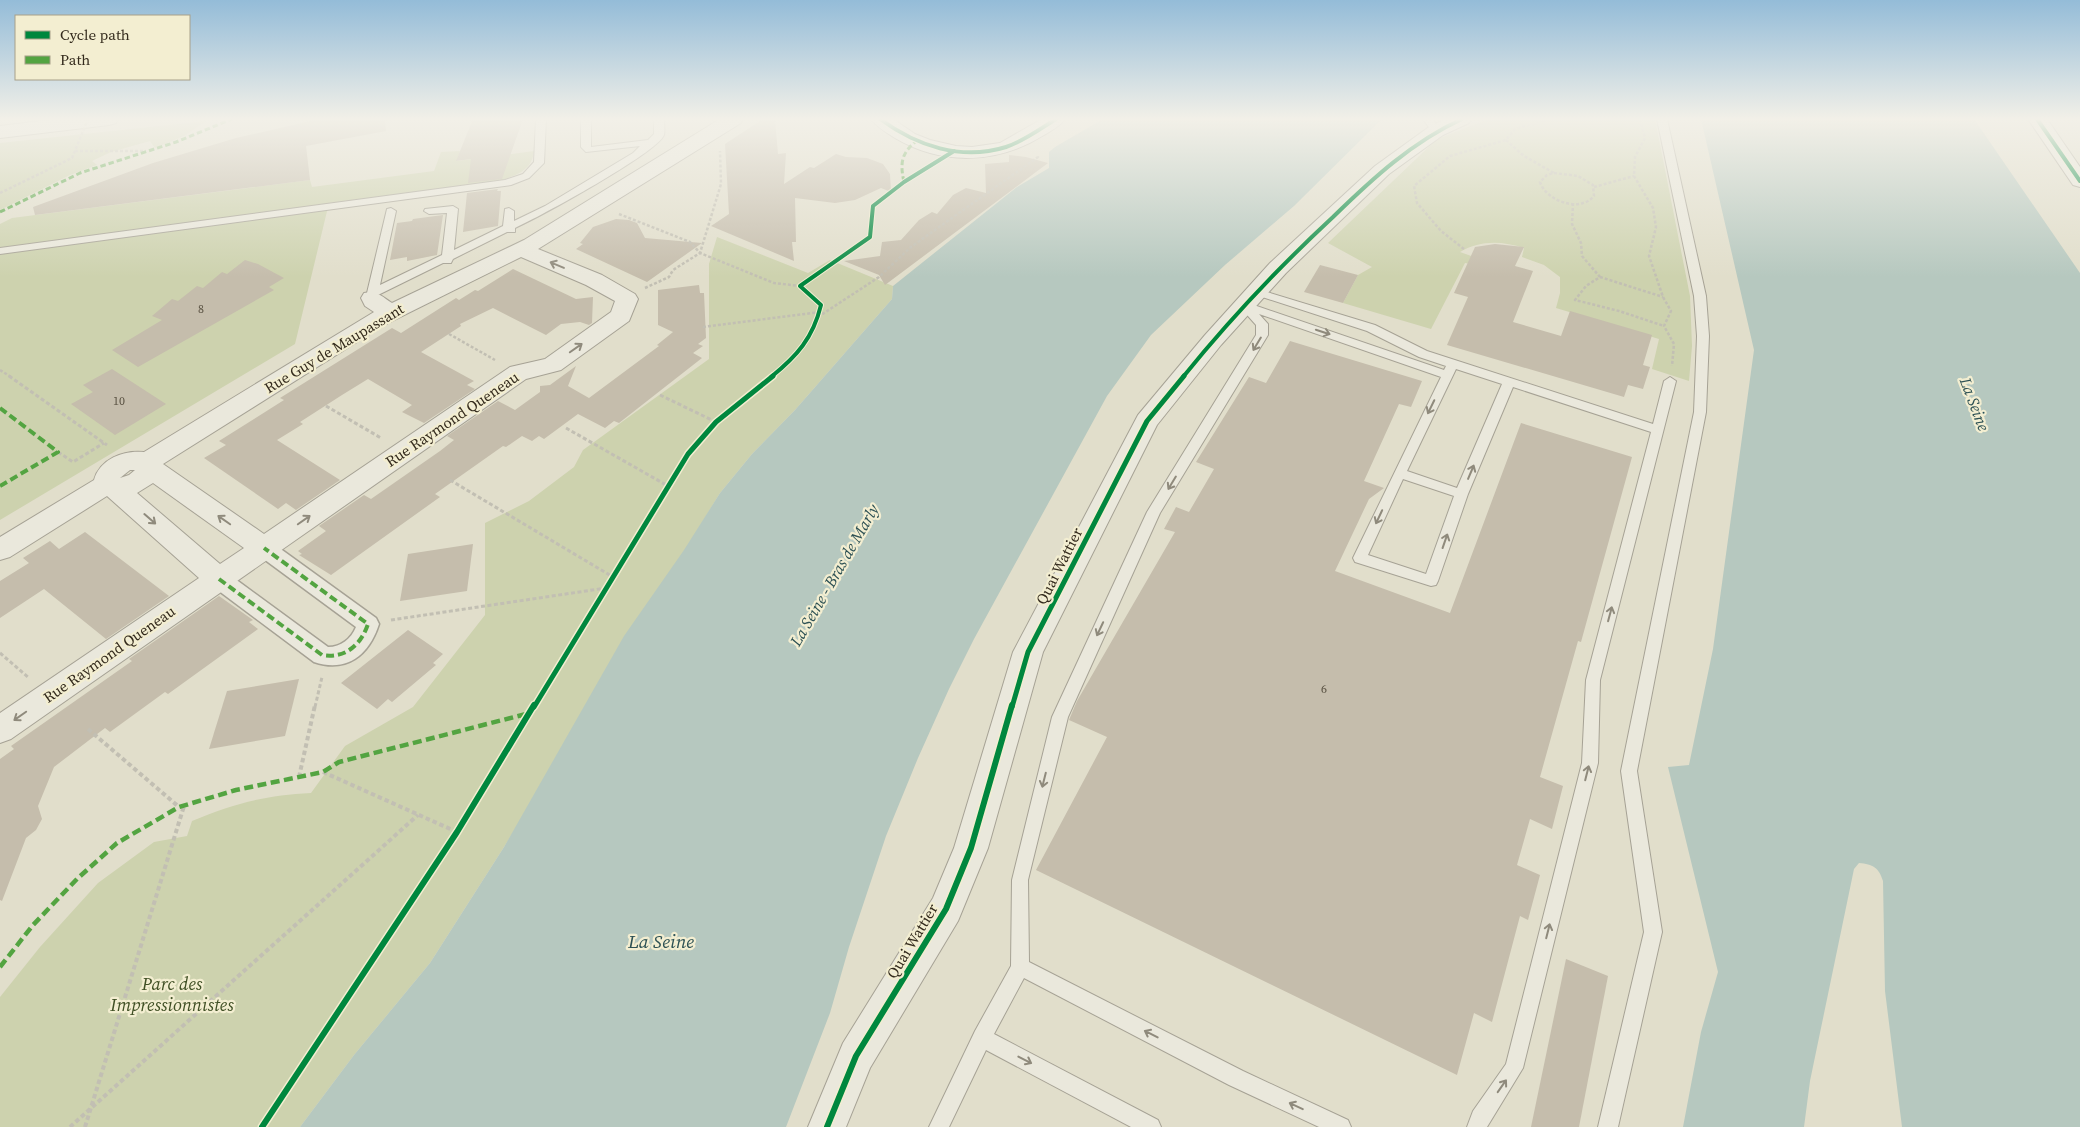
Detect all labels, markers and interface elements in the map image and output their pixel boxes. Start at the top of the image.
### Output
legend [15,15,190,80]
text: Cycle path [60,24,130,45]
text: Path [60,49,90,70]
one-way arrow [550,259,565,269]
street label: Rue Guy de Maupassant [260,298,408,398]
house number: 8 [198,301,204,317]
one-way arrow [1315,328,1331,337]
one-way arrow [1251,337,1261,351]
one-way arrow [569,343,583,353]
street label: Rue Raymond Queneau [381,366,523,472]
water label: La Seine [1954,373,1995,434]
house number: 10 [113,393,125,409]
one-way arrow [1426,400,1436,415]
one-way arrow [1467,464,1476,479]
one-way arrow [1166,475,1176,489]
water label: La Seine - Bras de Marly [784,500,884,651]
one-way arrow [1373,509,1383,524]
one-way arrow [144,513,157,525]
one-way arrow [217,515,231,525]
one-way arrow [297,515,311,525]
street label: Quai Wattier [1031,523,1088,608]
one-way arrow [1441,533,1450,549]
street label: Rue Raymond Queneau [39,600,180,708]
one-way arrow [1606,606,1616,622]
one-way arrow [1095,621,1105,636]
house number: 6 [1321,681,1327,697]
one-way arrow [14,711,28,721]
one-way arrow [1583,766,1592,782]
one-way arrow [1039,772,1048,788]
street label: Quai Wattier [881,899,943,982]
one-way arrow [1544,924,1553,940]
water label: La Seine [627,928,694,954]
park label: Parc des Impressionnistes [109,971,234,1017]
one-way arrow [1144,1029,1159,1038]
one-way arrow [1018,1055,1033,1065]
one-way arrow [1497,1079,1507,1093]
one-way arrow [1289,1101,1304,1111]

